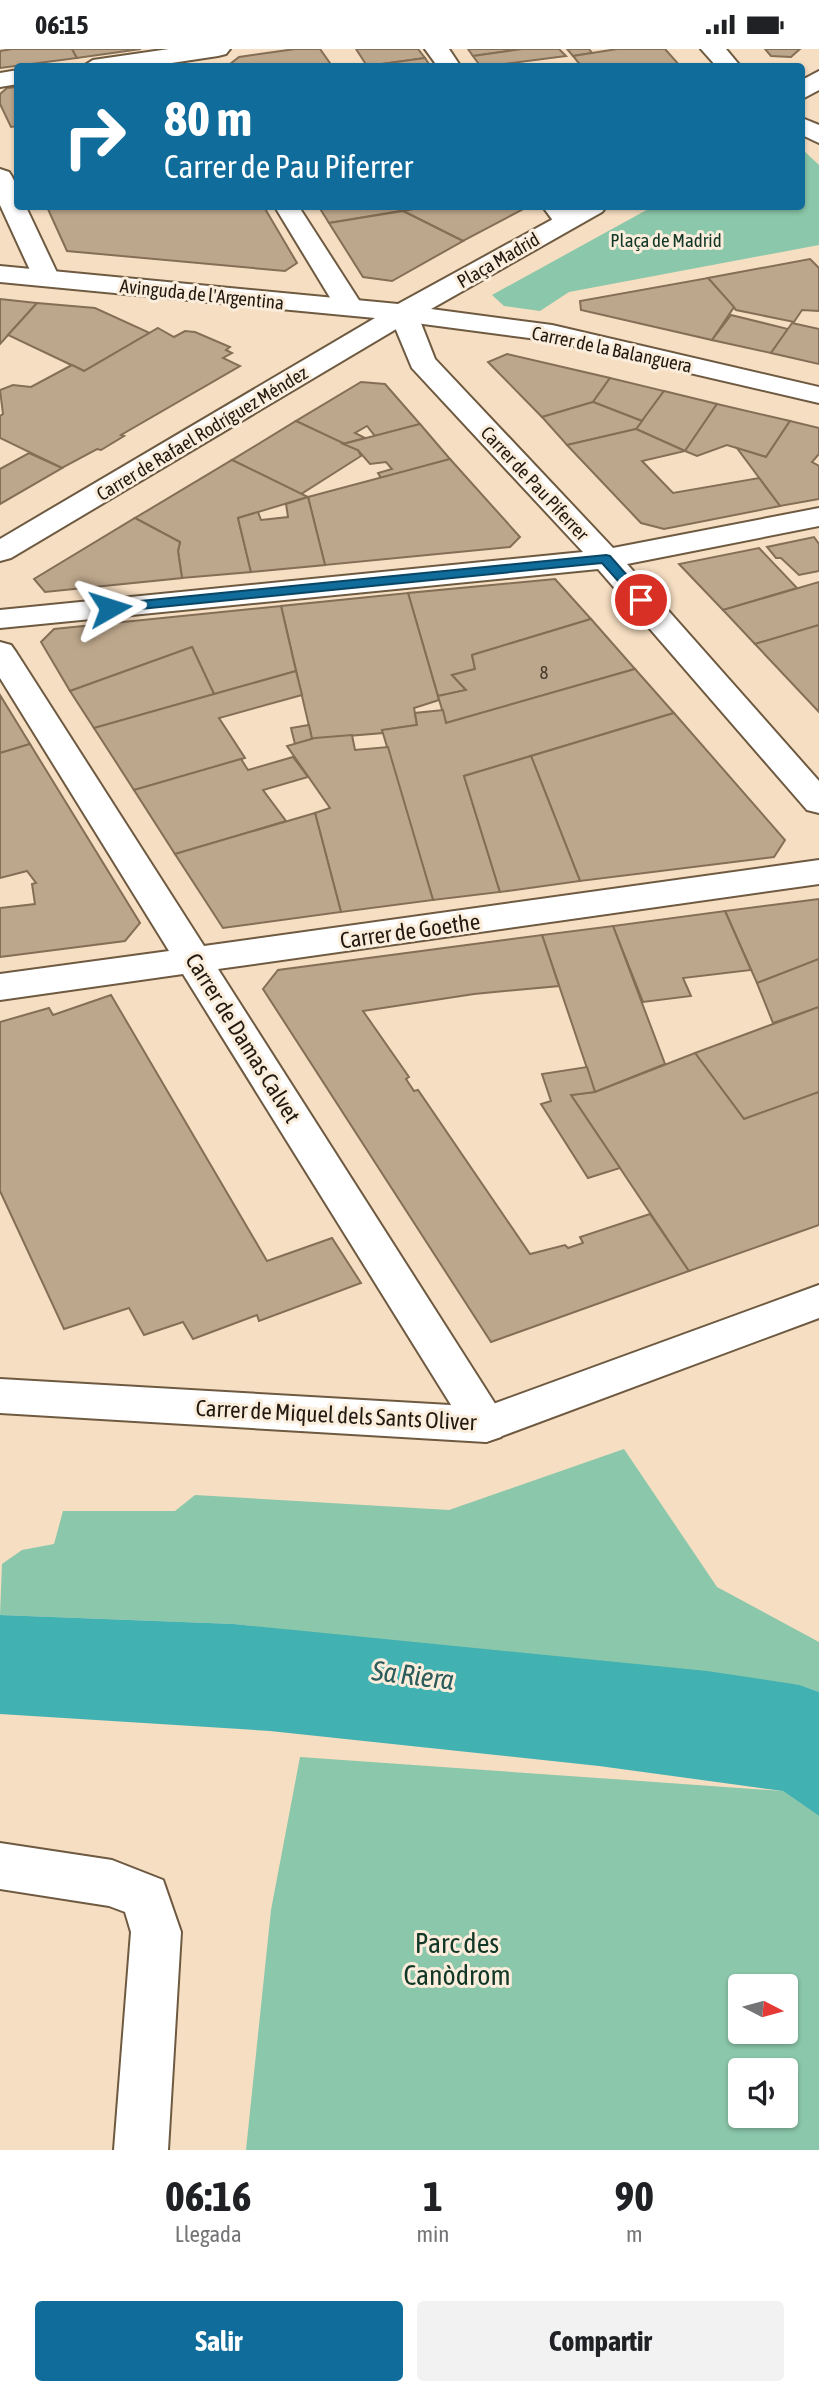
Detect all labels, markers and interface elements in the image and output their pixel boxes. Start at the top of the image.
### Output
text: 06:15 [35,10,89,40]
text: 80 m [164,90,252,146]
icon: right [49,91,140,182]
text: Carrer de Pau Piferrer [164,148,413,185]
street label: Plaça Madrid [453,228,543,292]
park label: Plaça de Madrid [610,229,722,251]
street label: Avinguda de l'Argentina [119,274,285,314]
street label: Carrer de la Balanguera [530,321,694,377]
street label: Carrer de Rafael Rodríguez Méndez [93,361,312,505]
street label: Carrer de Pau Piferrer [477,421,594,545]
pin [611,570,671,630]
position arrow [73,571,147,645]
icon: arrive [622,581,660,619]
house number: 8 [540,661,549,683]
street label: Carrer de Goethe [338,908,482,954]
street label: Carrer de Damas Calvet [180,949,306,1127]
street label: Carrer de Miquel dels Sants Oliver [195,1395,478,1435]
water label: Sa Riera [369,1654,456,1696]
park label: Parc des Canòdrom [403,1927,511,1991]
north arrow [728,1974,798,2044]
map controls [728,1974,798,2128]
button: sound [728,2058,798,2128]
text: 06:16 [165,2172,251,2220]
text: 1 [423,2172,443,2220]
text: 90 [615,2172,654,2220]
text: Llegada [175,2221,242,2247]
text: min [416,2221,449,2247]
text: m [626,2221,643,2247]
button: Salir [35,2301,403,2381]
button: Compartir [417,2301,784,2381]

